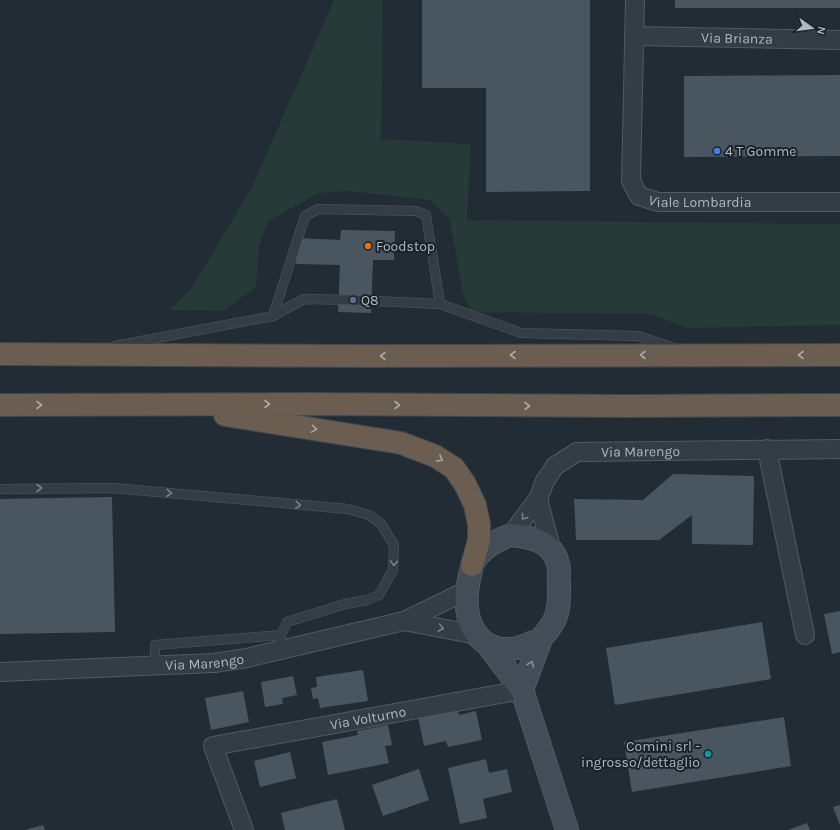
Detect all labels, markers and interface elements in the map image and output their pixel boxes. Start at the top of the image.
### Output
north arrow [792,8,832,48]
text: N [814,25,828,36]
street label: Via Brianza [701,29,773,47]
place label: 4 T Gomme [725,143,797,160]
marker: 4 T Gomme [712,146,722,156]
street label: Viale Lombardia [646,191,751,211]
place label: Foodstop [376,238,435,255]
marker: Foodstop [363,241,373,251]
place label: Q8 [361,292,379,309]
marker: Q8 [348,295,358,305]
one-way arrow [510,351,516,359]
one-way arrow [640,351,646,359]
one-way arrow [798,351,804,359]
one-way arrow [380,352,386,360]
one-way arrow [264,400,270,408]
one-way arrow [36,401,42,409]
one-way arrow [394,401,400,409]
one-way arrow [524,402,530,410]
one-way arrow [311,424,317,433]
street label: Via Marengo [601,442,680,460]
one-way arrow [436,454,443,461]
one-way arrow [36,484,42,492]
one-way arrow [166,488,172,497]
one-way arrow [295,500,301,509]
one-way arrow [522,513,529,520]
one-way arrow [389,560,398,566]
one-way arrow [438,624,444,632]
street label: Via Marengo [165,650,245,674]
one-way arrow [527,661,535,668]
street label: Via Volturno [329,703,407,733]
place label: Comini srl - ingrosso/dettaglio [581,738,700,771]
marker: Comini srl - ingrosso/dettaglio [703,749,713,759]

